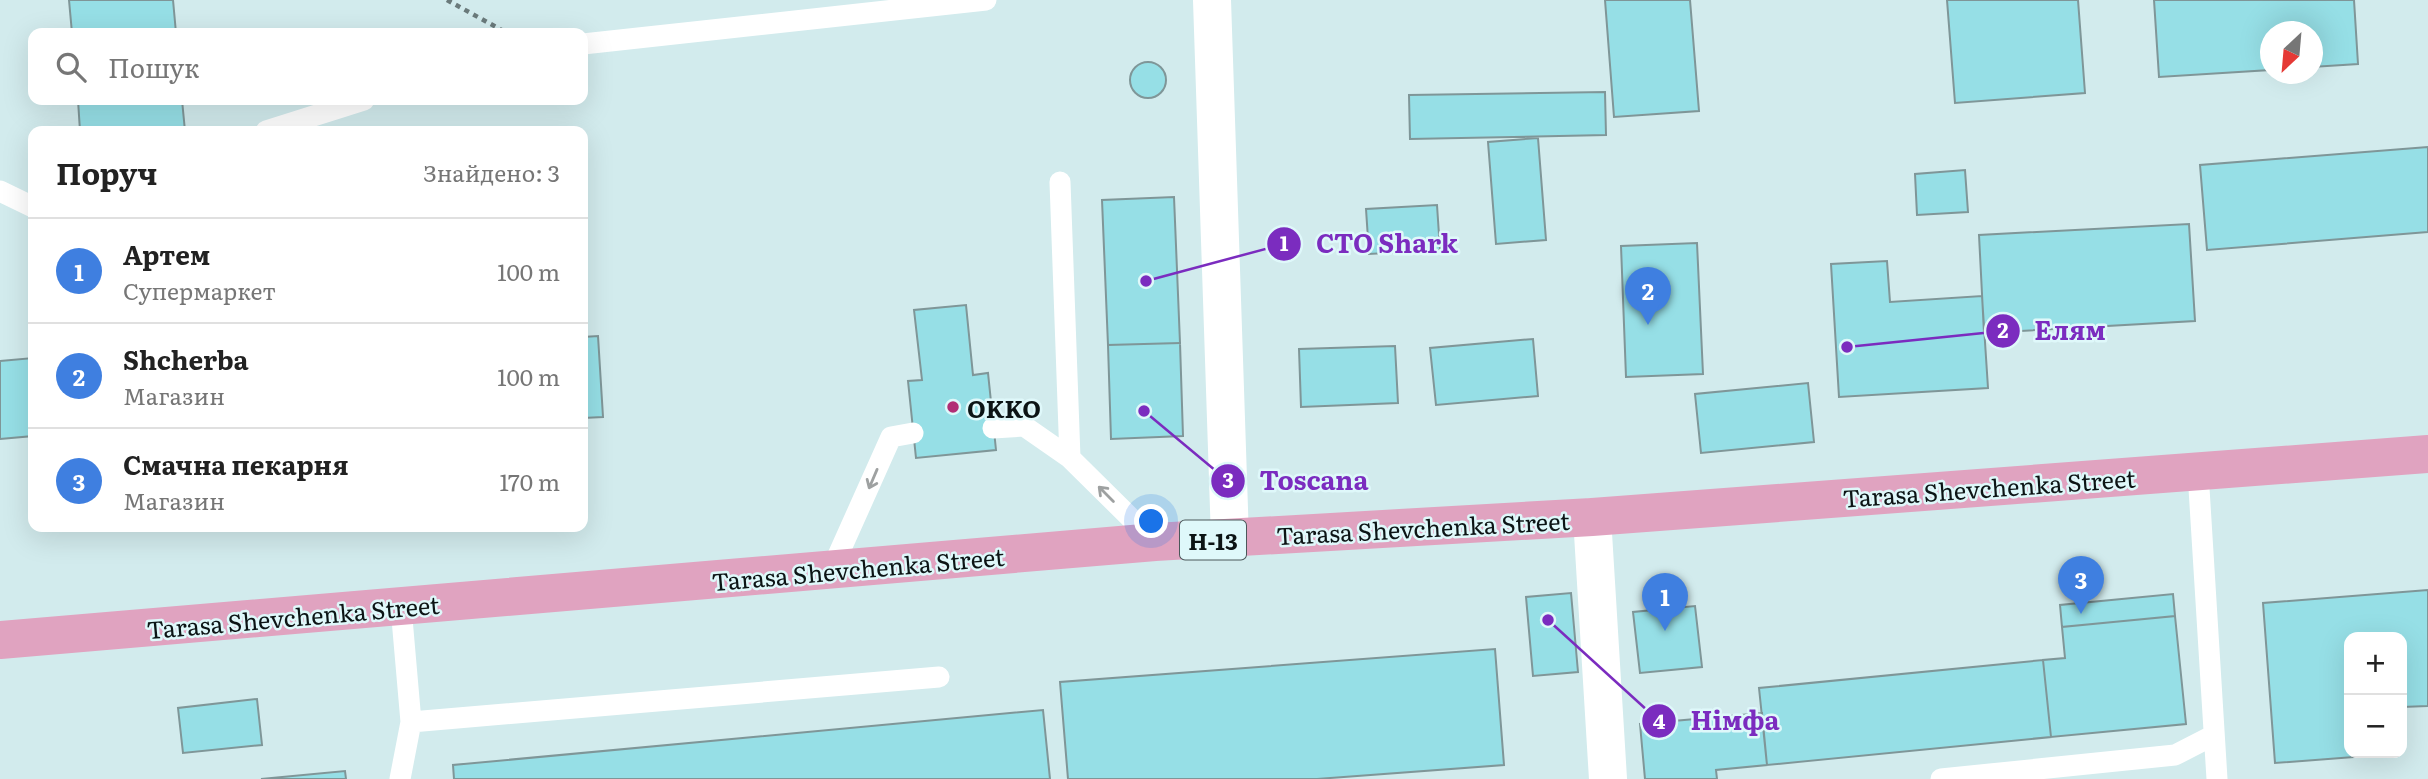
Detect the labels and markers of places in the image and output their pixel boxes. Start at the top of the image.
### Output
callout: СТО Shark [1267,220,1472,267]
pin: 2 [1625,267,1671,325]
callout: Елям [1986,308,2120,355]
place label: OKKO [967,390,1041,425]
marker: OKKO [945,399,961,415]
callout: Toscana [1211,457,1383,504]
pin: 3 [2058,556,2104,614]
pin: 1 [1642,573,1688,631]
callout: Німфа [1641,698,1793,745]

